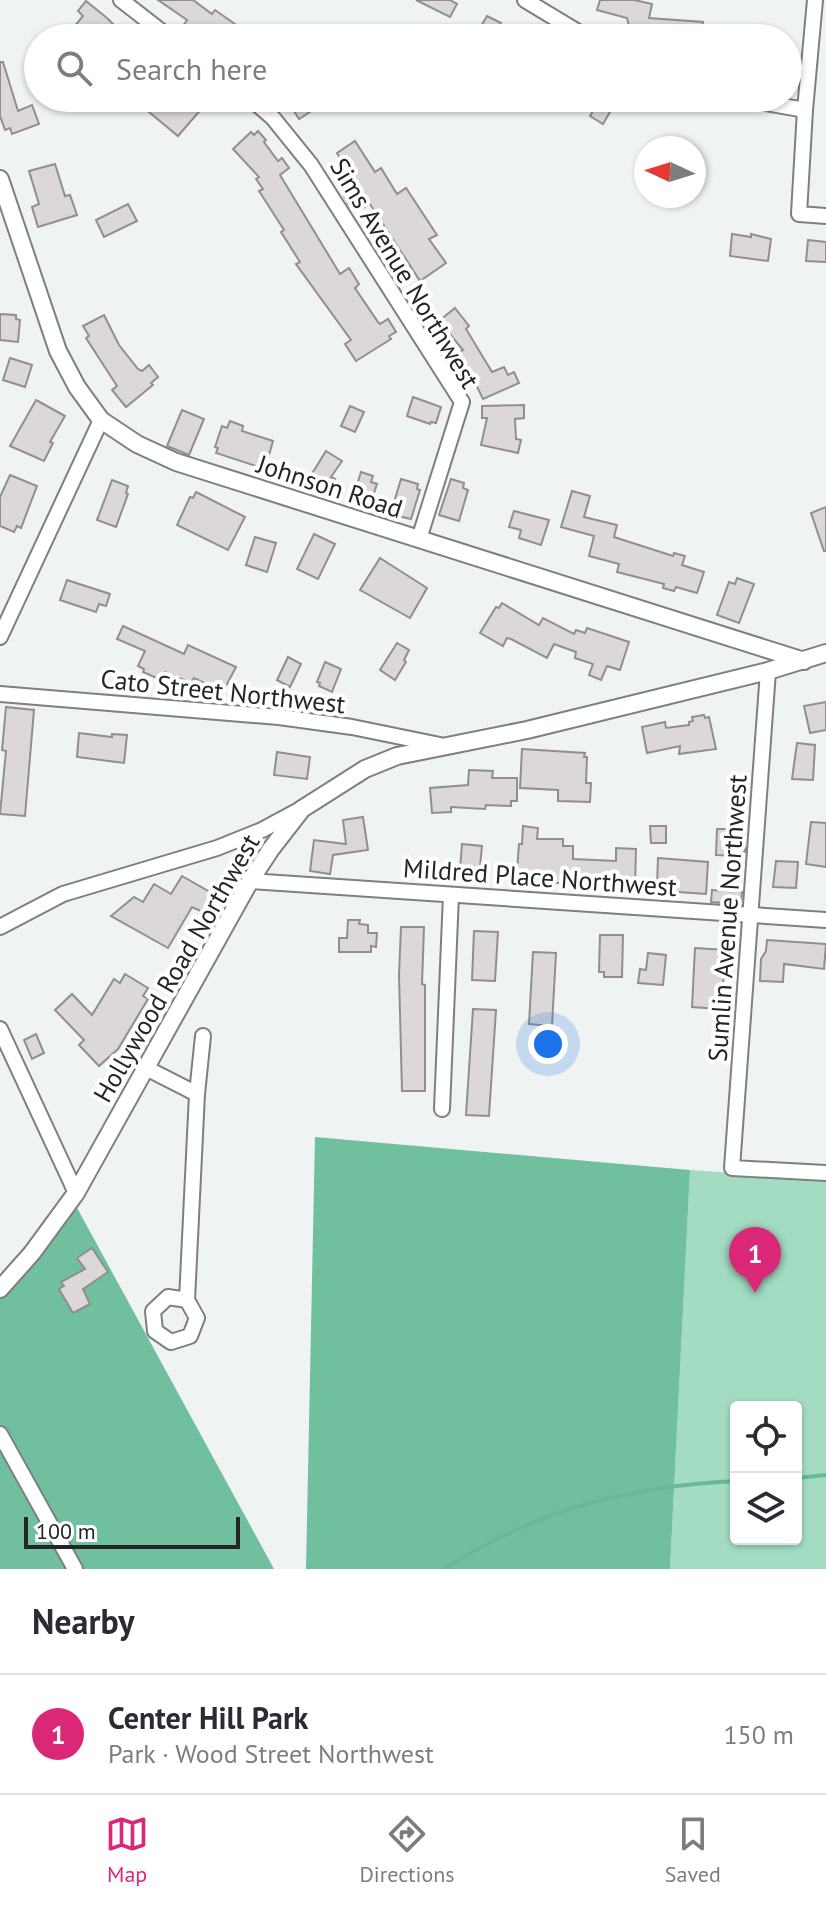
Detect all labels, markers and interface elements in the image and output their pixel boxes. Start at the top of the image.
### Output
search box [24,24,802,112]
icon: search [52,46,96,90]
text: Search here [116,49,267,88]
north arrow [634,136,706,208]
street label: Sims Avenue Northwest [323,152,487,394]
street label: Johnson Road [252,447,407,525]
street label: Cato Street Northwest [99,662,347,720]
street label: Sumlin Avenue Northwest [701,773,754,1063]
street label: Hollywood Road Northwest [86,828,266,1108]
street label: Mildred Place Northwest [402,851,678,903]
your location [528,1024,568,1064]
pin: 1 [729,1227,781,1293]
map controls [730,1401,802,1545]
button: locate [730,1401,802,1473]
button: layers [730,1473,802,1545]
scale bar [24,1513,240,1549]
text: 100 m [36,1517,96,1545]
text: Nearby [32,1599,134,1643]
text: Center Hill Park [108,1698,308,1737]
text: 1 [51,1718,65,1751]
text: 150 m [723,1718,794,1751]
text: Park · Wood Street Northwest [108,1737,434,1770]
tab: Map [105,1812,149,1888]
tab: Directions [359,1812,455,1888]
tab: Saved [665,1812,721,1888]

